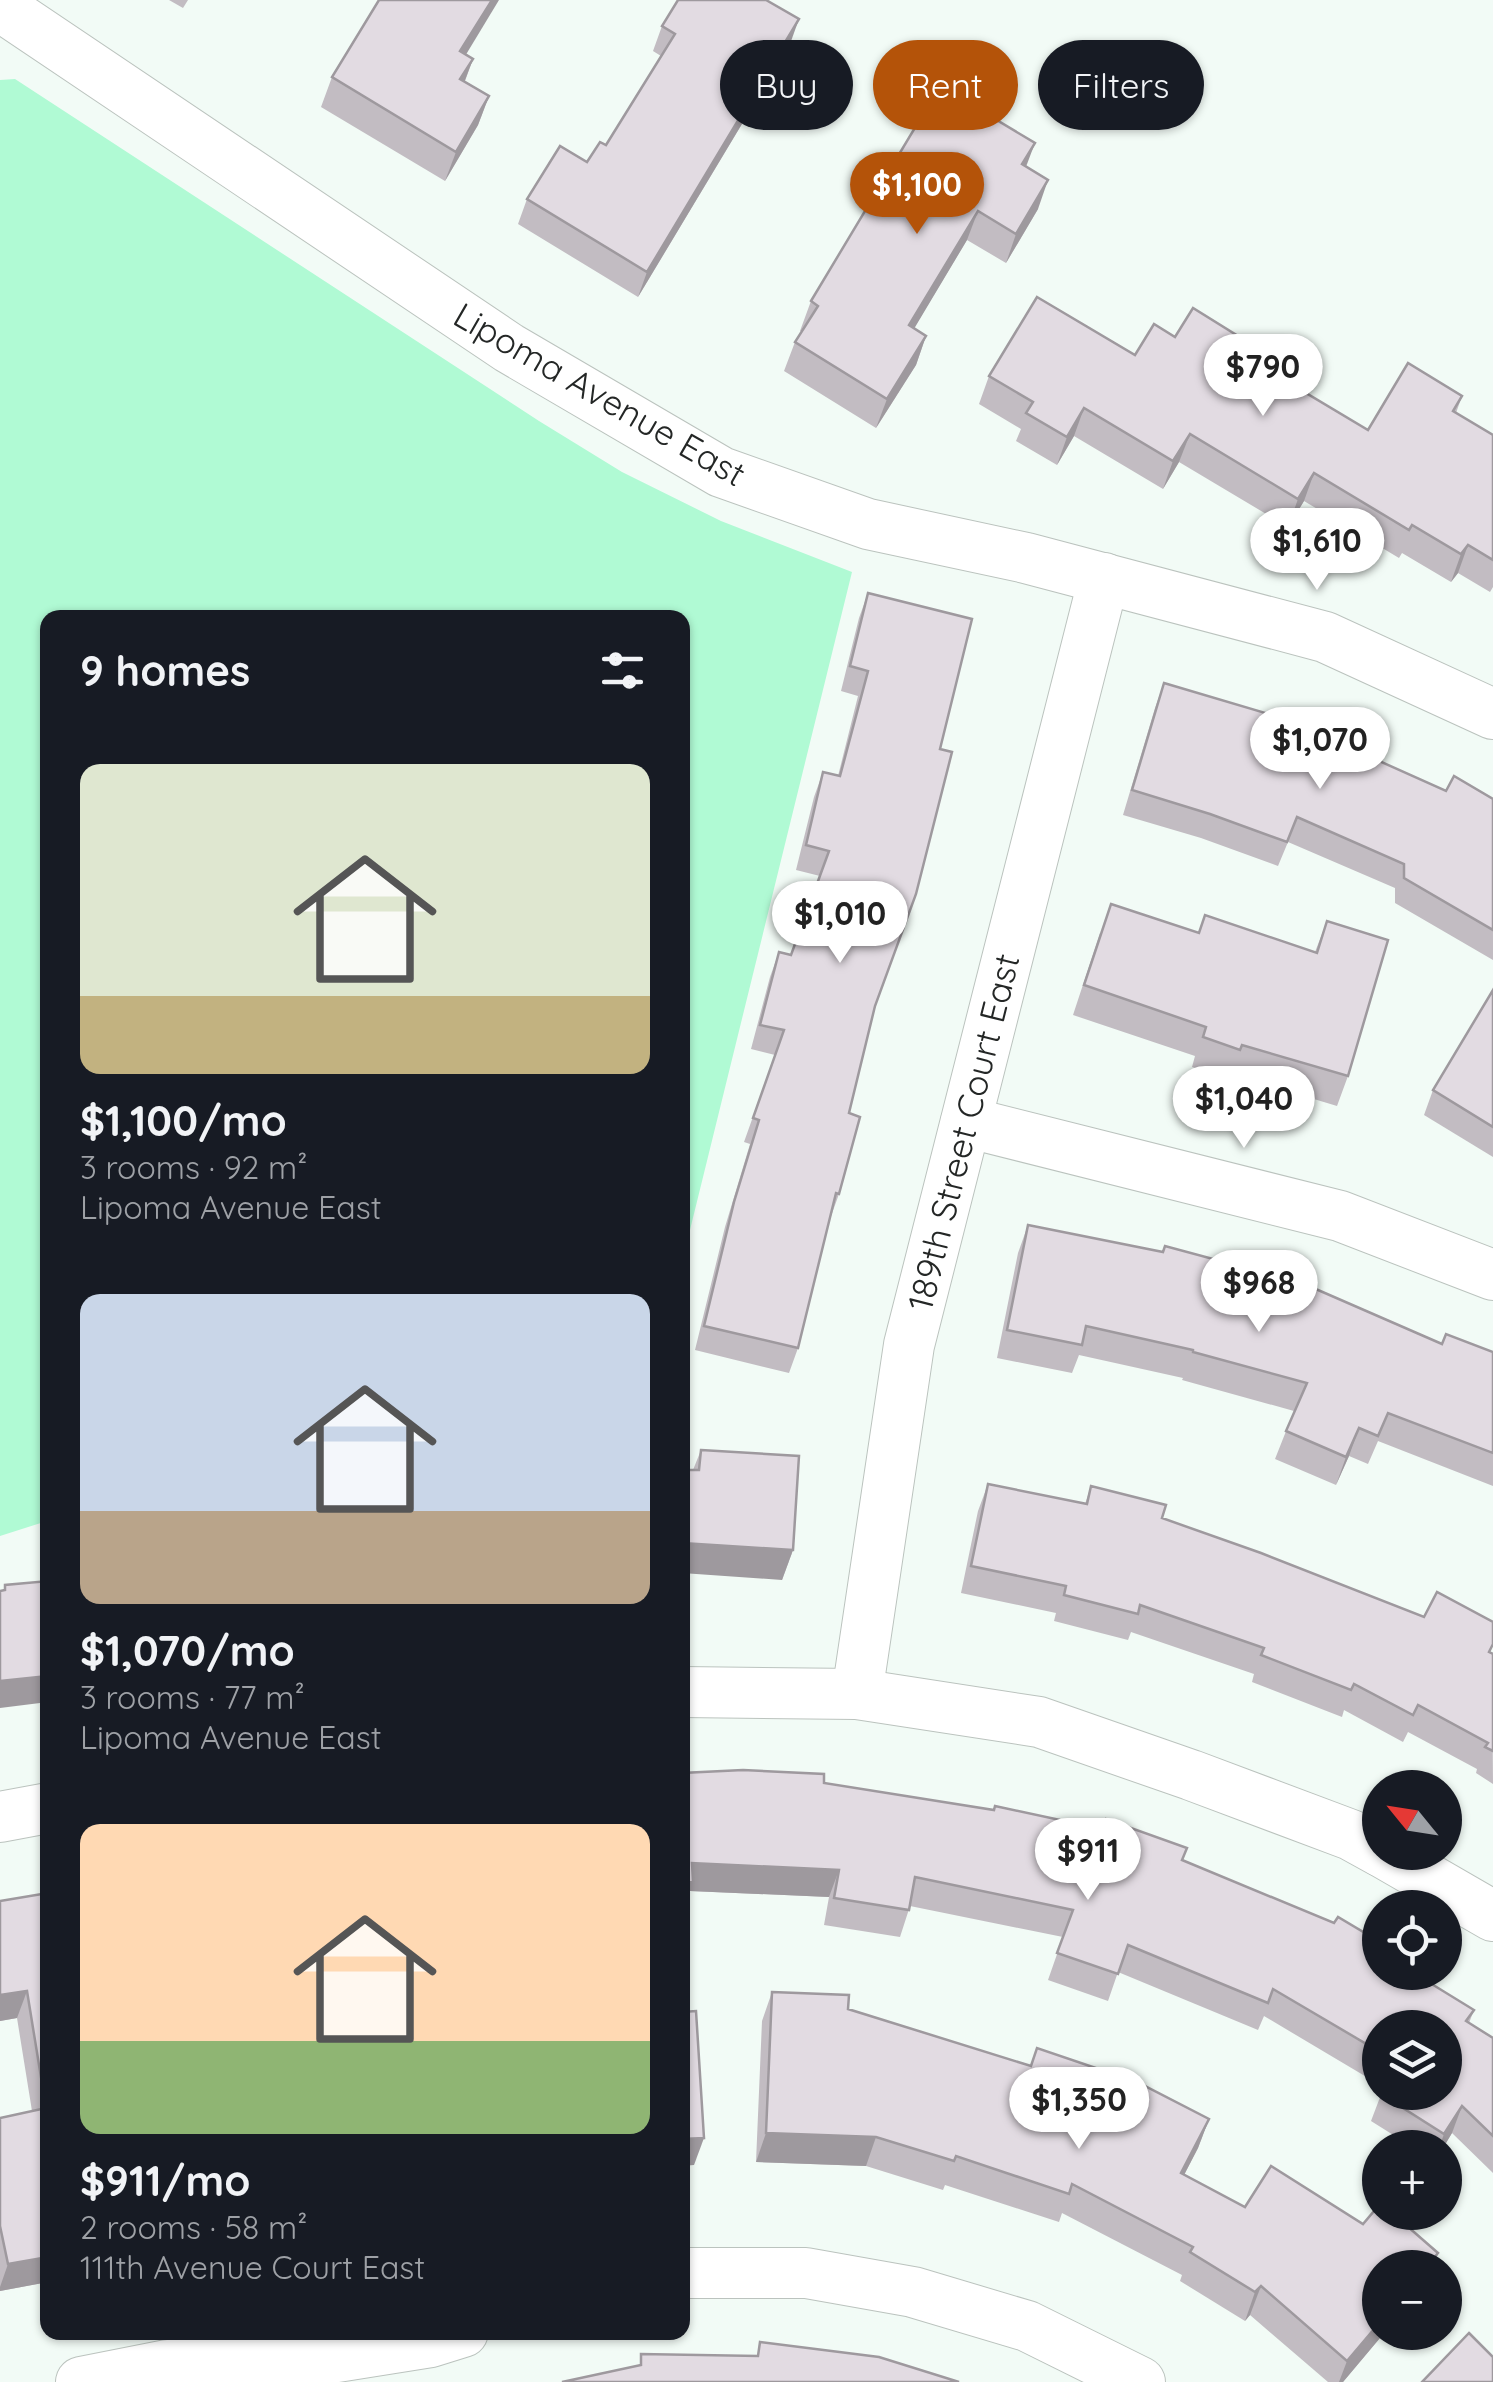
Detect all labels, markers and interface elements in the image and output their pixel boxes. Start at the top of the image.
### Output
chip: Buy [720,40,853,130]
chip: Rent [873,40,1018,130]
chip: Filters [1038,40,1204,130]
pin: $1,100 [836,152,998,237]
text: $1,100 [872,164,962,204]
street label: Lipoma Avenue East [446,293,754,495]
pin: $790 [1204,334,1322,419]
text: $790 [1226,346,1300,386]
pin: $1,610 [1236,508,1398,593]
text: $1,610 [1272,520,1362,560]
icon: filters [595,643,650,698]
text: 9 homes [80,644,250,697]
pin: $1,070 [1239,707,1401,792]
text: $1,070 [1272,719,1368,759]
icon: home [275,829,455,1009]
pin: $1,010 [759,881,921,966]
text: $1,010 [794,893,886,933]
street label: 189th Street Court East [897,949,1029,1315]
pin: $1,040 [1163,1066,1325,1151]
text: $1,040 [1195,1078,1293,1118]
text: $1,100/mo [80,1094,287,1147]
text: 3 rooms · 92 m² [80,1147,307,1187]
text: Lipoma Avenue East [80,1187,382,1227]
pin: $968 [1200,1250,1318,1335]
text: $968 [1223,1262,1295,1302]
icon: home [275,1359,455,1539]
text: $1,070/mo [80,1624,295,1677]
text: 3 rooms · 77 m² [80,1677,305,1717]
text: Lipoma Avenue East [80,1717,382,1757]
north arrow [1362,1770,1462,1870]
map controls [1362,1770,1462,2350]
pin: $911 [1029,1818,1147,1903]
text: $911 [1057,1830,1119,1870]
icon: home [275,1889,455,2069]
button: locate [1362,1890,1462,1990]
button: layers [1362,2010,1462,2110]
pin: $1,350 [998,2067,1160,2152]
text: $1,350 [1031,2079,1127,2119]
button: + [1362,2130,1462,2230]
text: $911/mo [80,2154,250,2207]
text: 2 rooms · 58 m² [80,2207,307,2247]
text: 111th Avenue Court East [80,2247,425,2287]
button: − [1362,2250,1462,2350]

